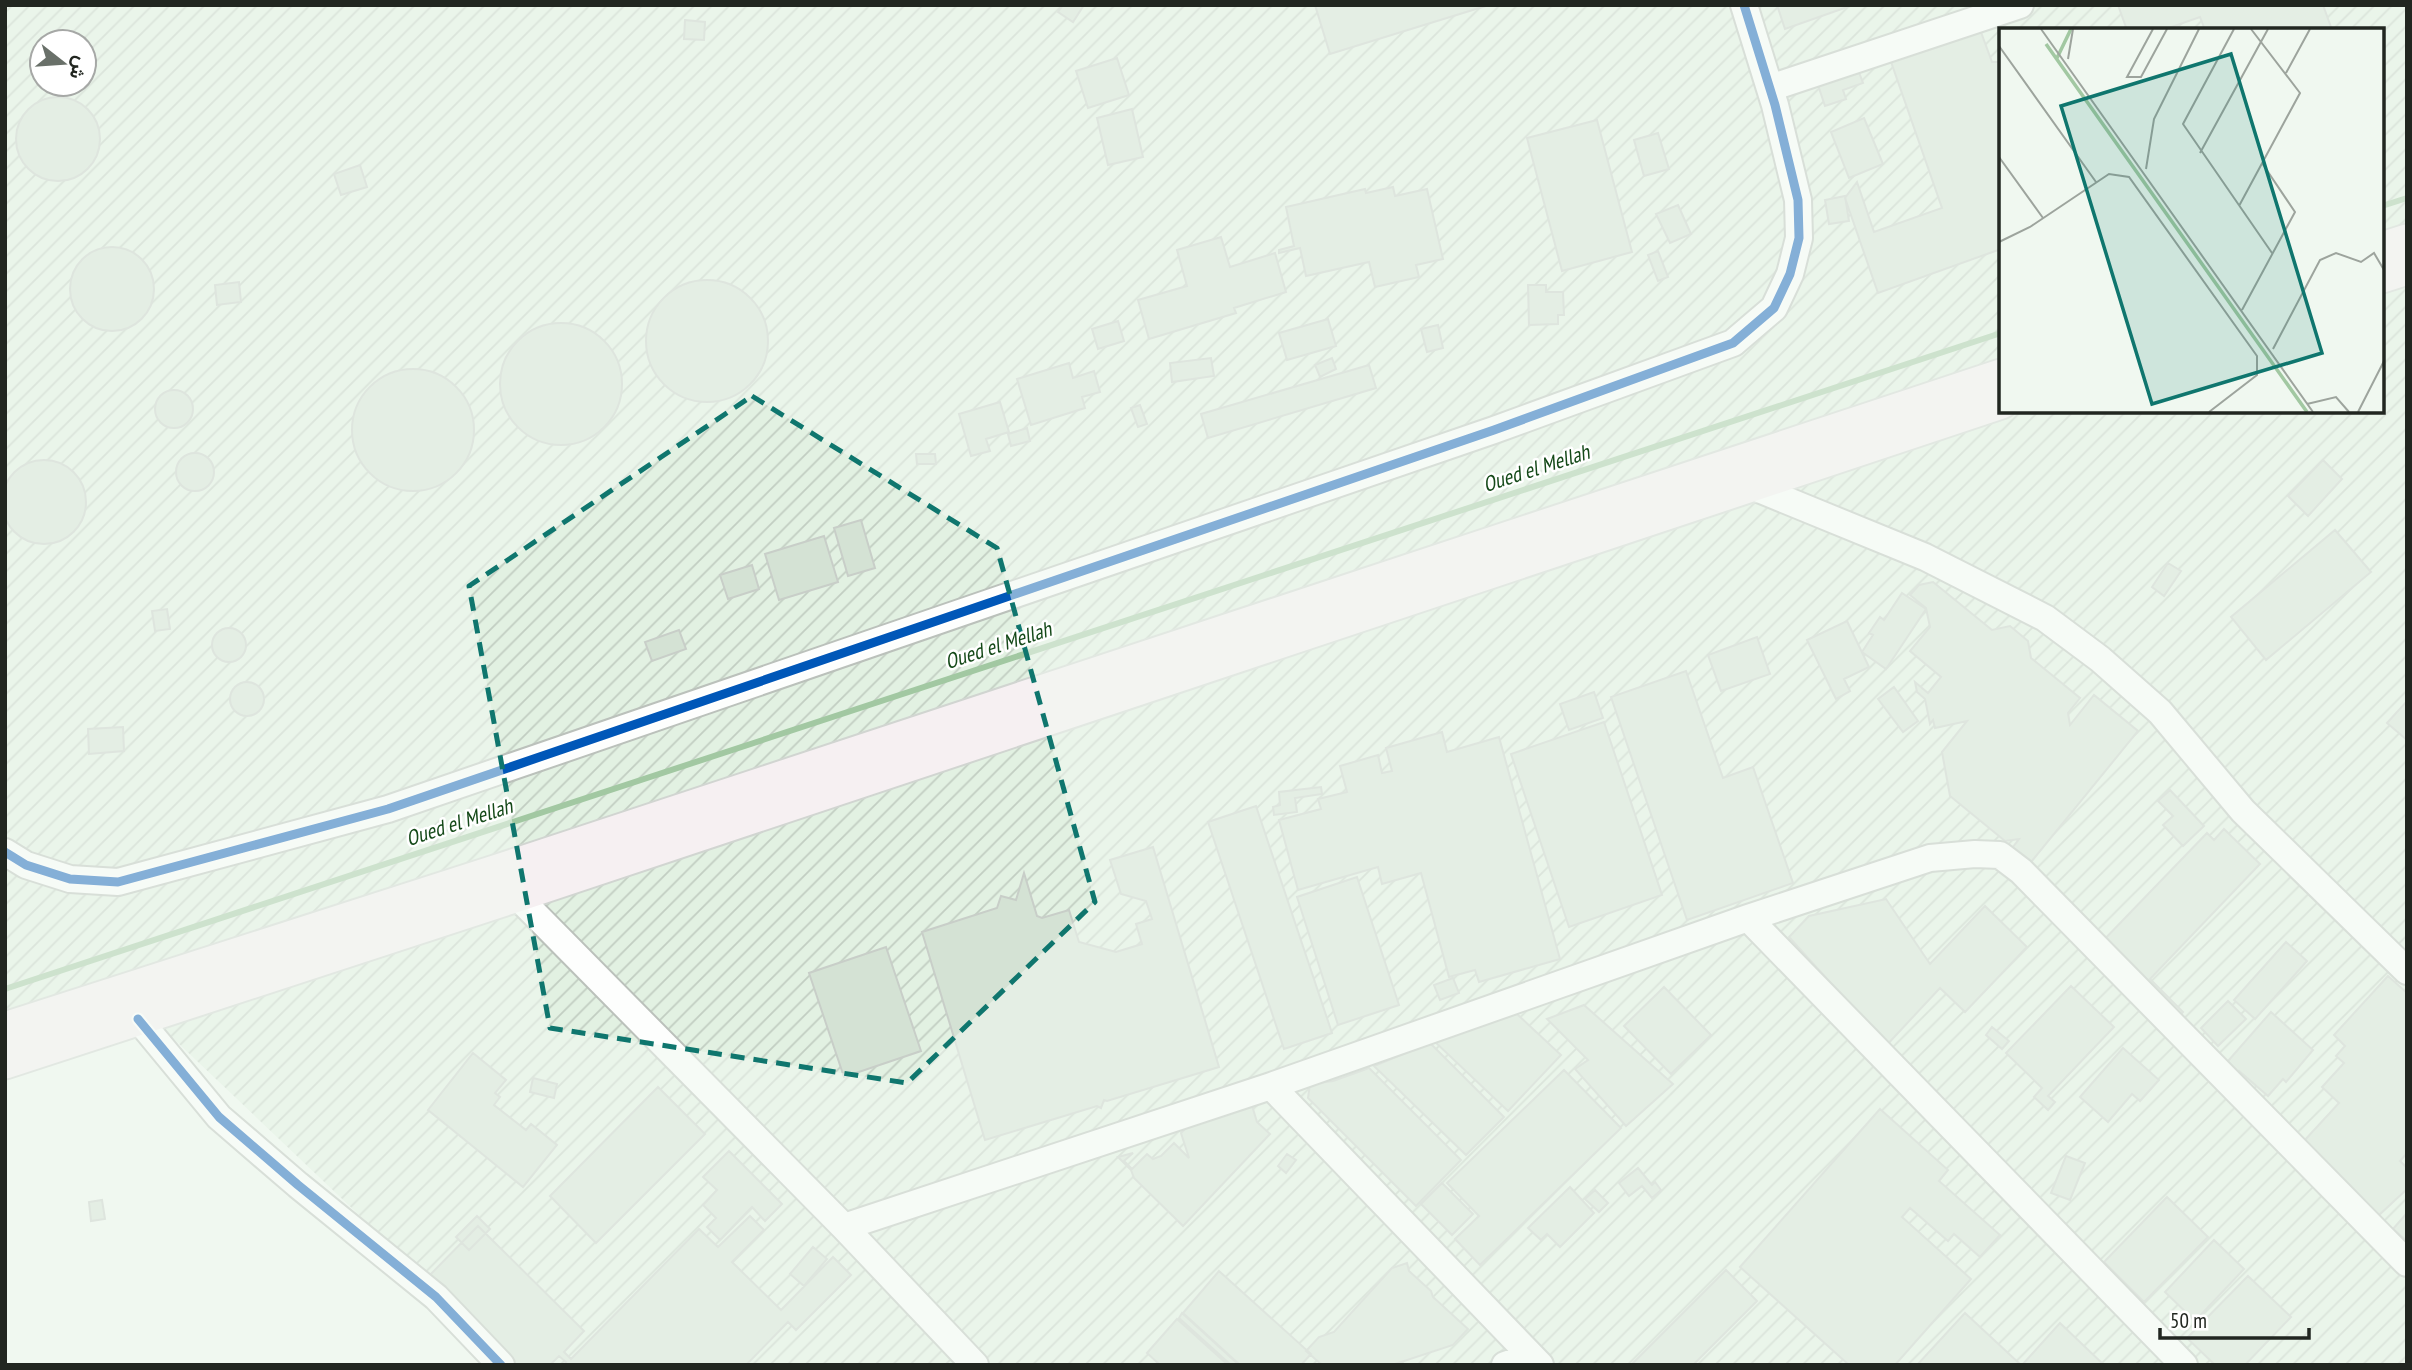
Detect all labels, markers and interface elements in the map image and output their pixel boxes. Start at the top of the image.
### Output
north arrow [28,28,98,98]
inset map [1999,28,2384,413]
text: ش [64,54,94,83]
water label: Oued el Mellah [1479,438,1594,498]
water label: Oued el Mellah [941,615,1056,675]
water label: Oued el Mellah [402,792,517,852]
scale bar [2160,1296,2309,1340]
text: 50 m [2170,1307,2207,1334]

